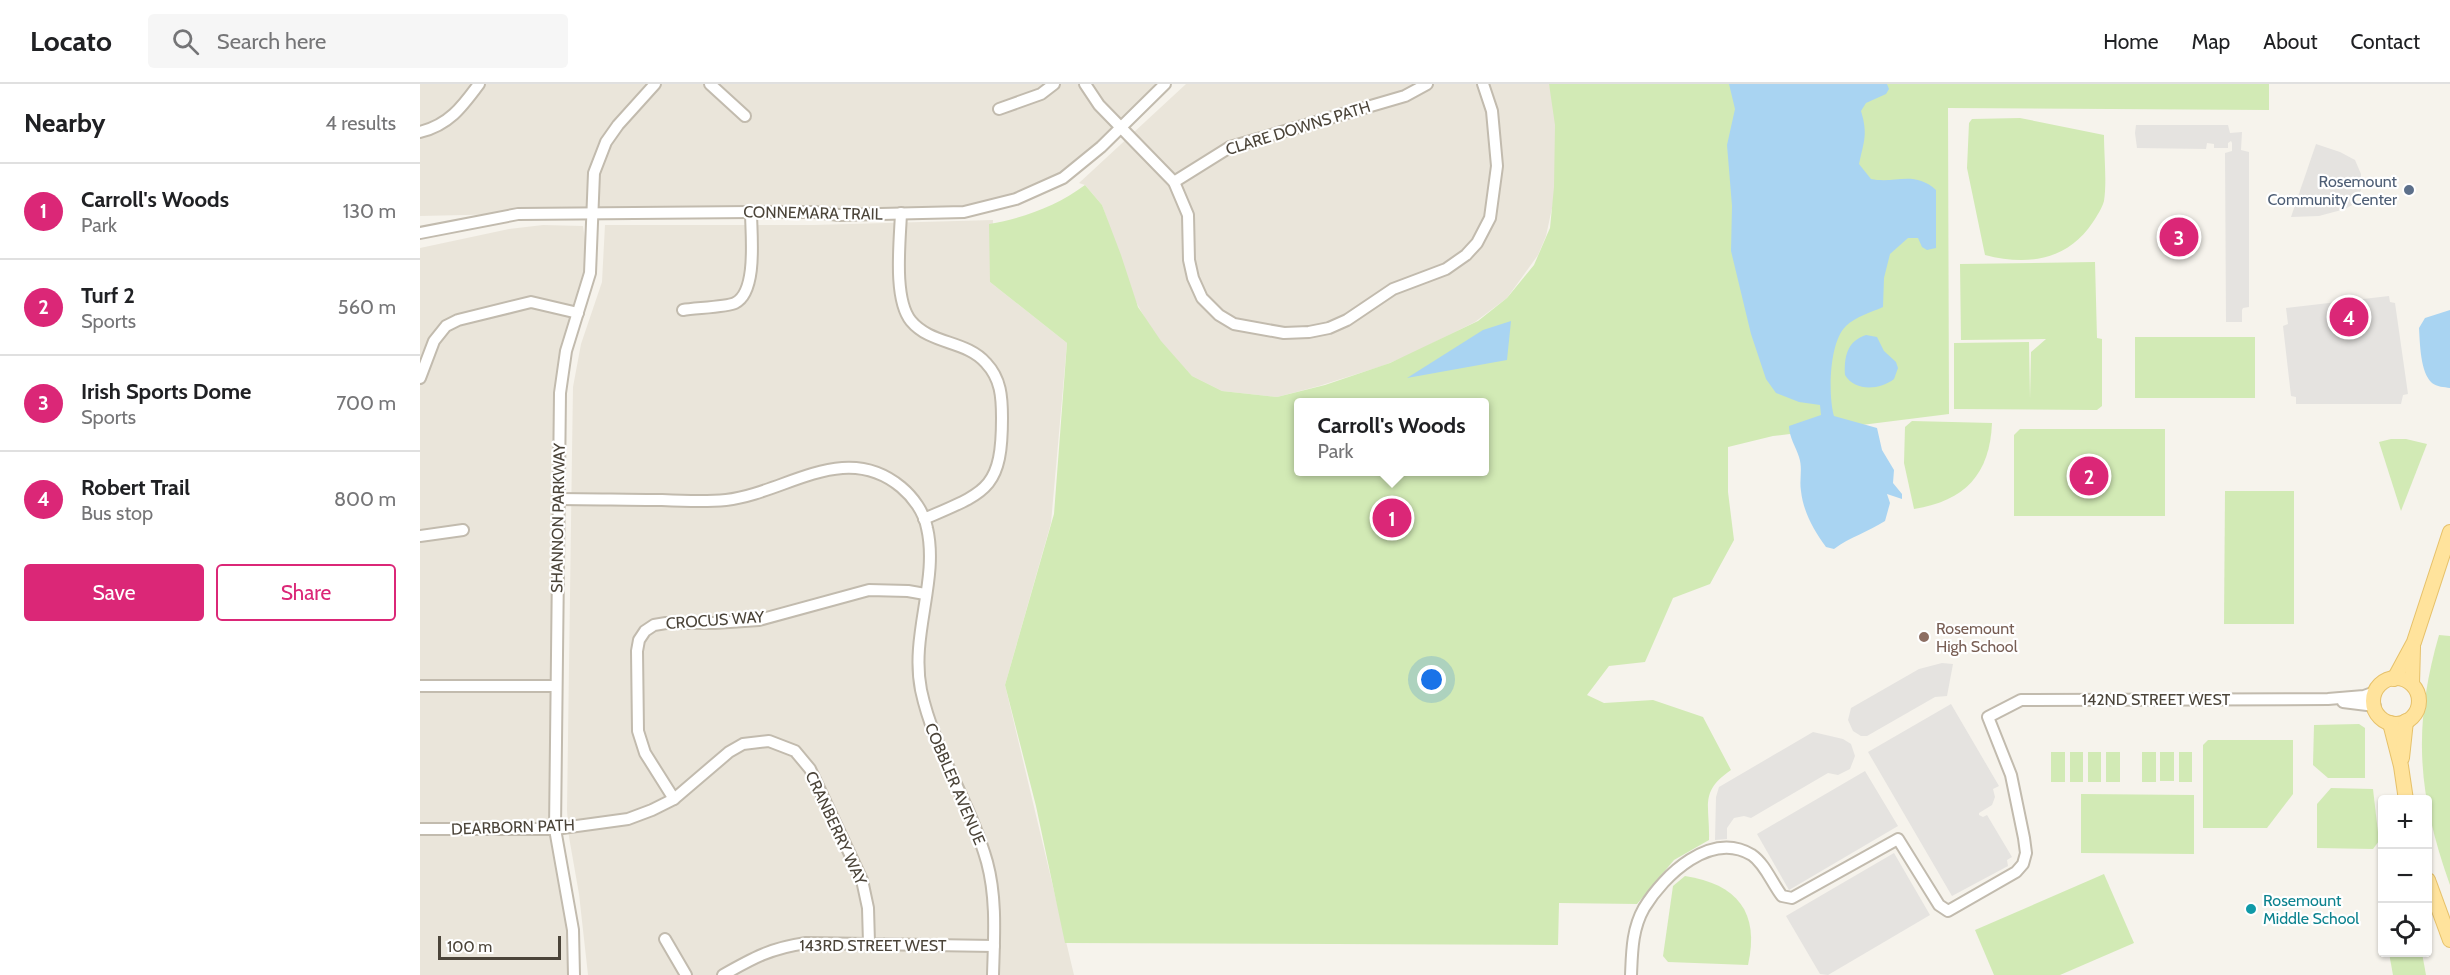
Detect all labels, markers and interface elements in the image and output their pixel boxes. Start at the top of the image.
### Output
search box [148,14,568,68]
text: Locato [30,24,112,58]
icon: search [169,25,202,58]
text: Search here [217,28,326,55]
text: Home [2103,29,2159,54]
text: Map [2192,29,2230,54]
text: About [2263,29,2317,54]
text: Contact [2350,29,2420,54]
street label: CLARE DOWNS PATH [1223,97,1373,159]
text: Nearby [24,107,105,139]
text: 4 results [325,111,396,135]
place label: Rosemount Community Center [2267,172,2398,209]
marker: Rosemount Community Center [2402,183,2416,197]
text: Carroll's Woods [81,186,229,213]
text: 1 [40,199,47,223]
text: 130 m [343,199,396,223]
street label: CONNEMARA TRAIL [743,202,883,224]
text: Park [81,213,117,237]
pin: 3 [2160,214,2198,260]
text: Turf 2 [81,282,135,309]
pin: 4 [2330,294,2368,340]
text: 2 [38,295,49,319]
text: 560 m [338,295,396,319]
text: Sports [81,309,136,333]
text: Irish Sports Dome [81,378,251,405]
text: 3 [38,391,49,415]
text: 700 m [336,391,396,415]
popup [1294,398,1489,476]
text: Sports [81,405,136,429]
text: Carroll's Woods [1318,412,1465,439]
text: Park [1318,439,1354,463]
street label: SHANNON PARKWAY [547,442,569,593]
pin: 2 [2070,454,2108,498]
text: Robert Trail [81,474,190,501]
text: 4 [37,487,50,511]
text: 800 m [334,487,396,511]
pin: 1 [1372,496,1412,540]
text: Bus stop [81,501,153,525]
button: Save [24,564,204,621]
button: Share [216,564,396,621]
street label: CROCUS WAY [665,607,766,633]
place label: Rosemount High School [1936,619,2018,656]
marker: Rosemount High School [1917,630,1931,644]
your location [1417,665,1446,694]
street label: 142ND STREET WEST [2082,690,2231,709]
street label: COBBLER AVENUE [921,720,989,848]
street label: CRANBERRY WAY [801,768,871,889]
map controls [2378,795,2432,957]
button: + [2378,795,2432,849]
street label: DEARBORN PATH [451,815,575,839]
button: − [2378,849,2432,903]
place label: Rosemount Middle School [2263,891,2359,928]
marker: Rosemount Middle School [2244,902,2258,916]
button: locate [2378,903,2432,957]
scale bar [438,933,561,960]
street label: 143RD STREET WEST [799,936,947,955]
text: 100 m [447,937,492,956]

